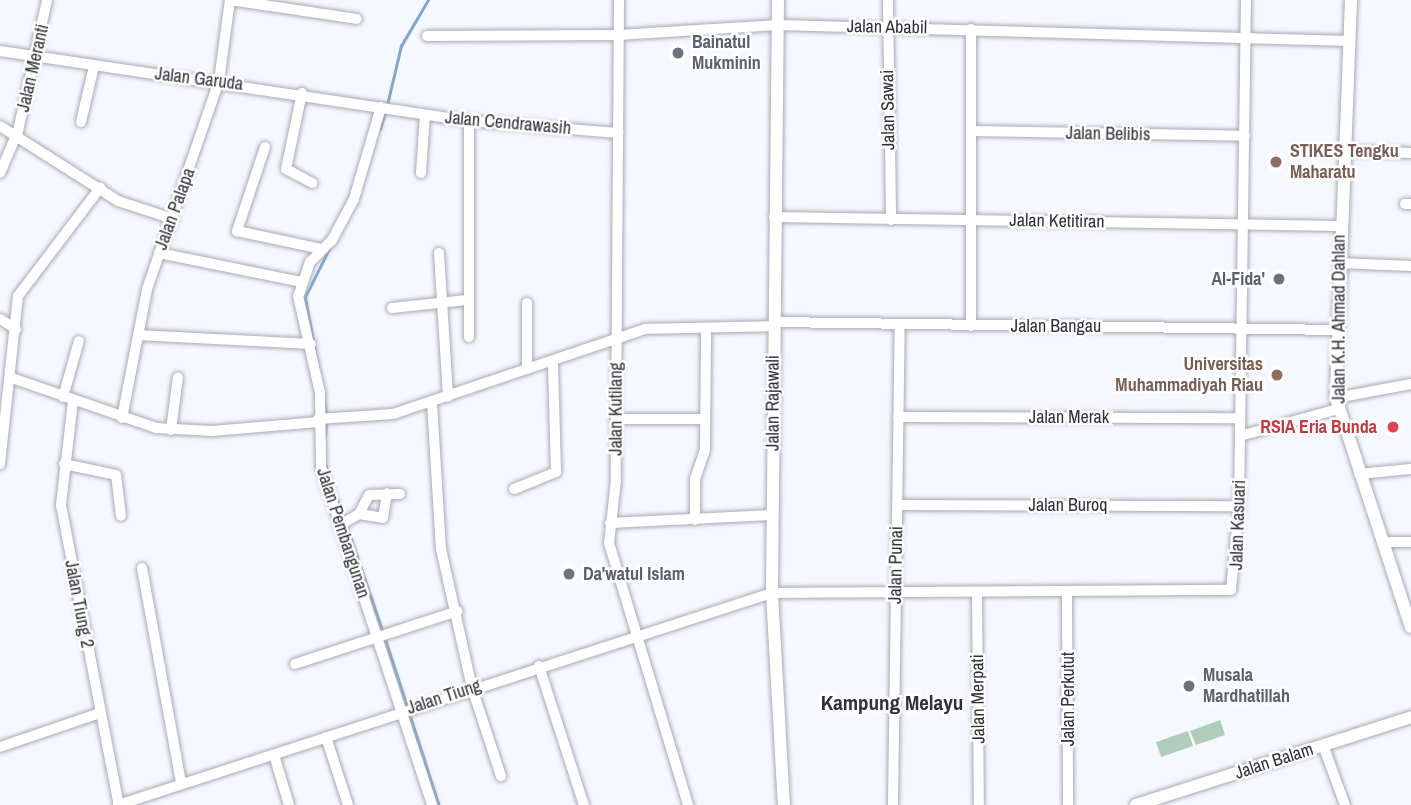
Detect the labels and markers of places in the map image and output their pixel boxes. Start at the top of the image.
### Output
place label: Bainatul Mukminin [692,32,761,74]
marker: Bainatul Mukminin [670,45,686,61]
place label: STIKES Tengku Maharatu [1290,141,1399,184]
marker: STIKES Tengku Maharatu [1268,154,1284,170]
place label: Al-Fida' [1211,268,1265,290]
marker: Al-Fida' [1271,271,1287,287]
place label: Universitas Muhammadiyah Riau [1115,354,1263,396]
marker: Universitas Muhammadiyah Riau [1269,367,1285,383]
place label: RSIA Eria Bunda [1260,416,1377,438]
marker: RSIA Eria Bunda [1383,417,1403,437]
place label: Da'watul Islam [583,563,685,585]
marker: Da'watul Islam [561,566,577,582]
place label: Musala Mardhatillah [1203,665,1290,708]
marker: Musala Mardhatillah [1181,678,1197,694]

